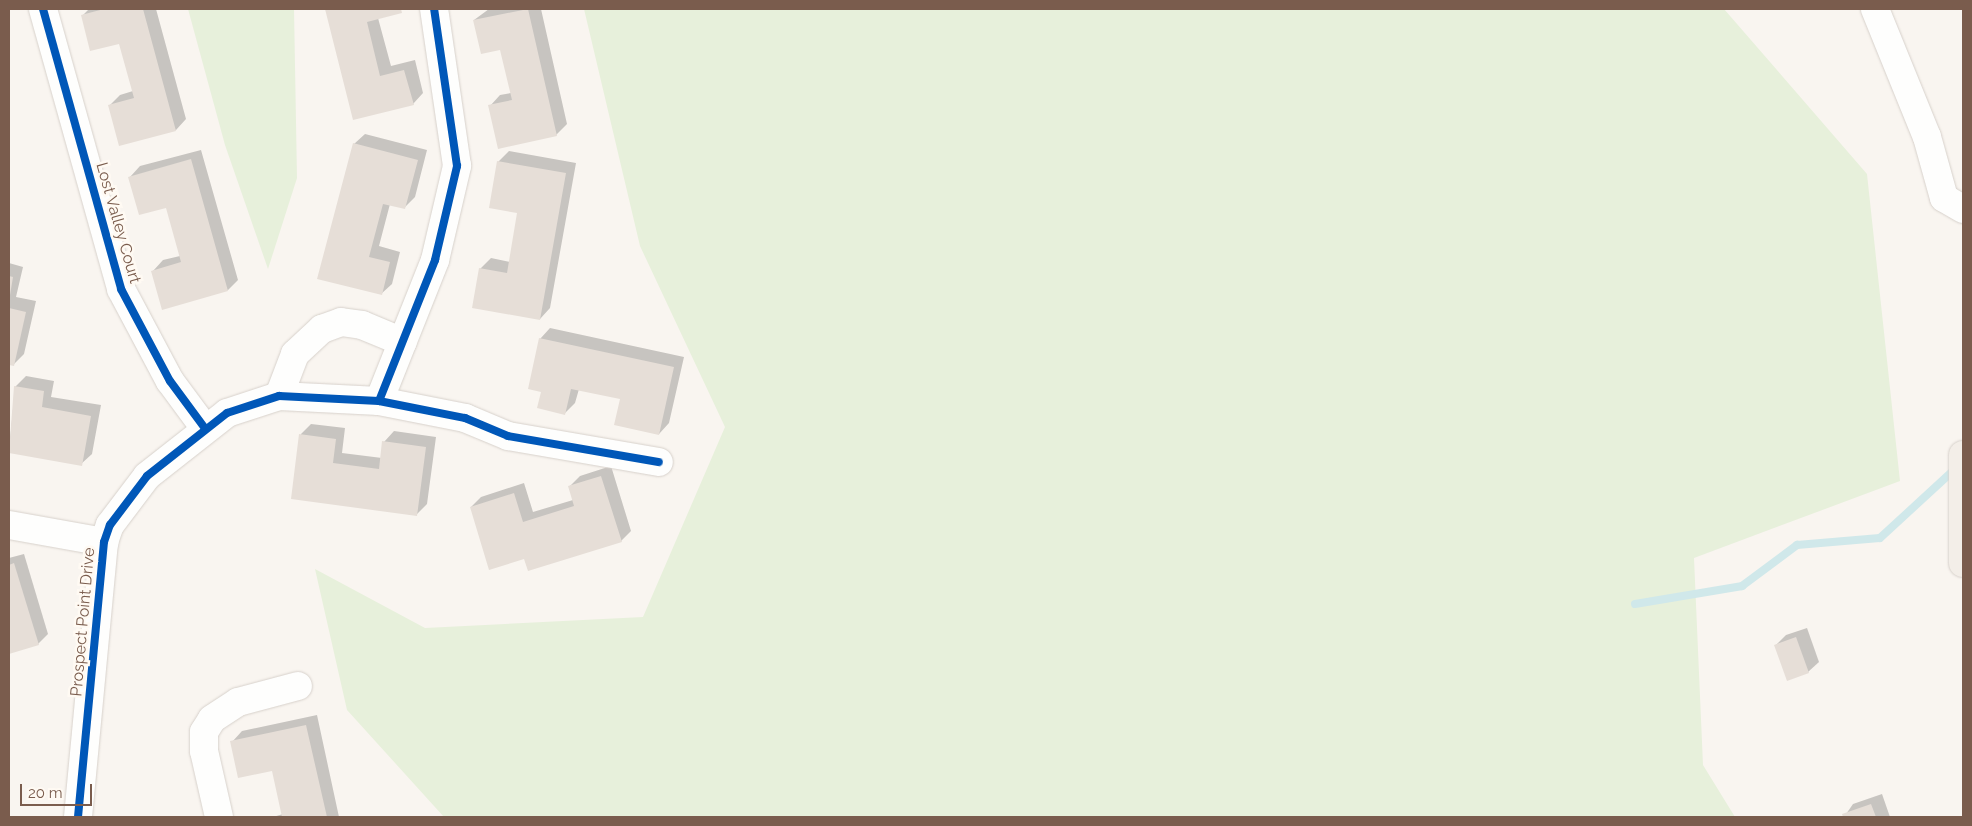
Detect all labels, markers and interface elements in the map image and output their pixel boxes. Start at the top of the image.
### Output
street label: Lost Valley Court [91,160,145,286]
street label: Prospect Point Drive [67,547,99,697]
scale bar [22,774,95,806]
text: 20 m [28,784,63,802]

